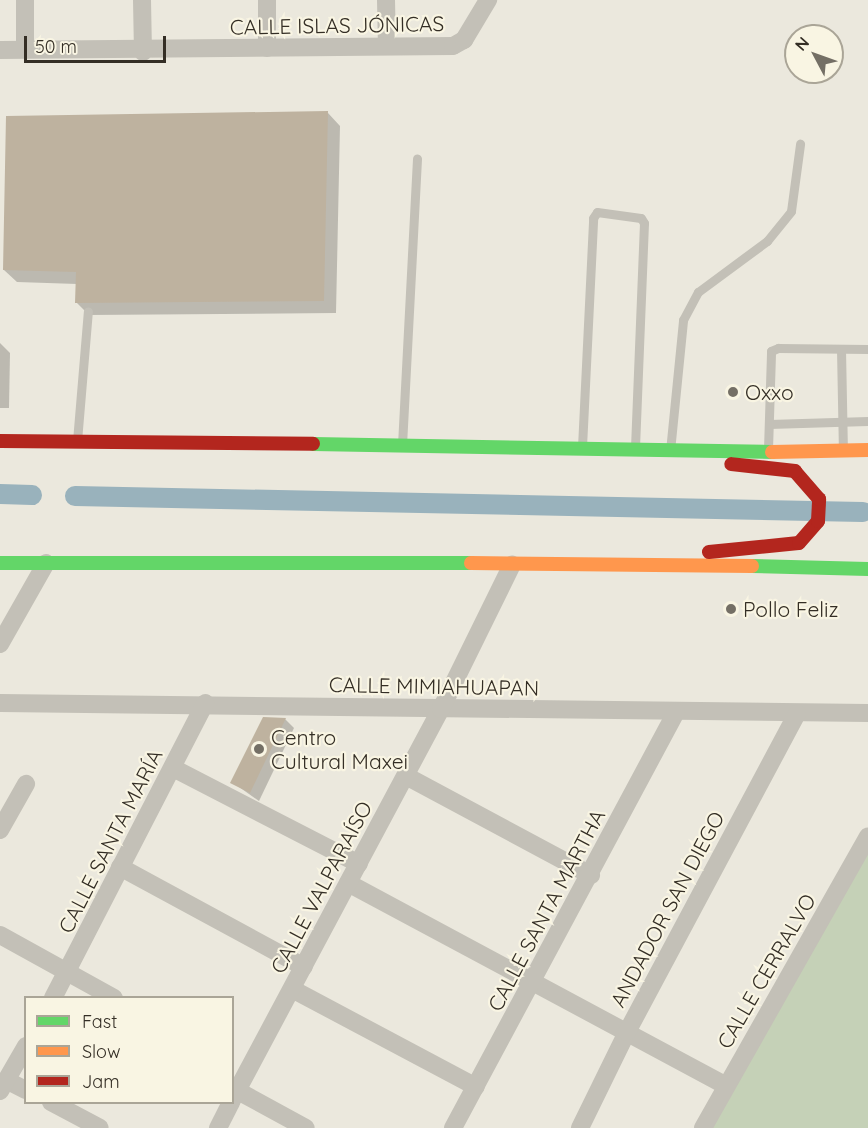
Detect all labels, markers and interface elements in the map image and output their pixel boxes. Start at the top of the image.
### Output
street label: CALLE ISLAS JÓNICAS [230,11,444,39]
scale bar [27,24,170,62]
north arrow [784,24,844,84]
text: N [791,33,813,55]
text: 50 m [35,35,77,58]
place label: Oxxo [745,379,794,405]
marker: Oxxo [726,385,740,399]
place label: Pollo Feliz [743,596,839,622]
marker: Pollo Feliz [724,602,738,616]
street label: CALLE MIMIAHUAPAN [329,672,539,700]
place label: Centro Cultural Maxei [271,724,408,774]
marker: Centro Cultural Maxei [252,742,266,756]
street label: CALLE SANTA MARÍA [53,745,167,937]
street label: CALLE VALPARAÍSO [265,797,377,977]
street label: CALLE SANTA MARTHA [482,805,610,1015]
street label: ANDADOR SAN DIEGO [605,807,729,1011]
street label: CALLE CERRALVO [711,889,821,1053]
legend [24,996,234,1104]
text: Fast [82,1010,117,1033]
text: Slow [82,1040,120,1063]
text: Jam [82,1070,120,1093]

